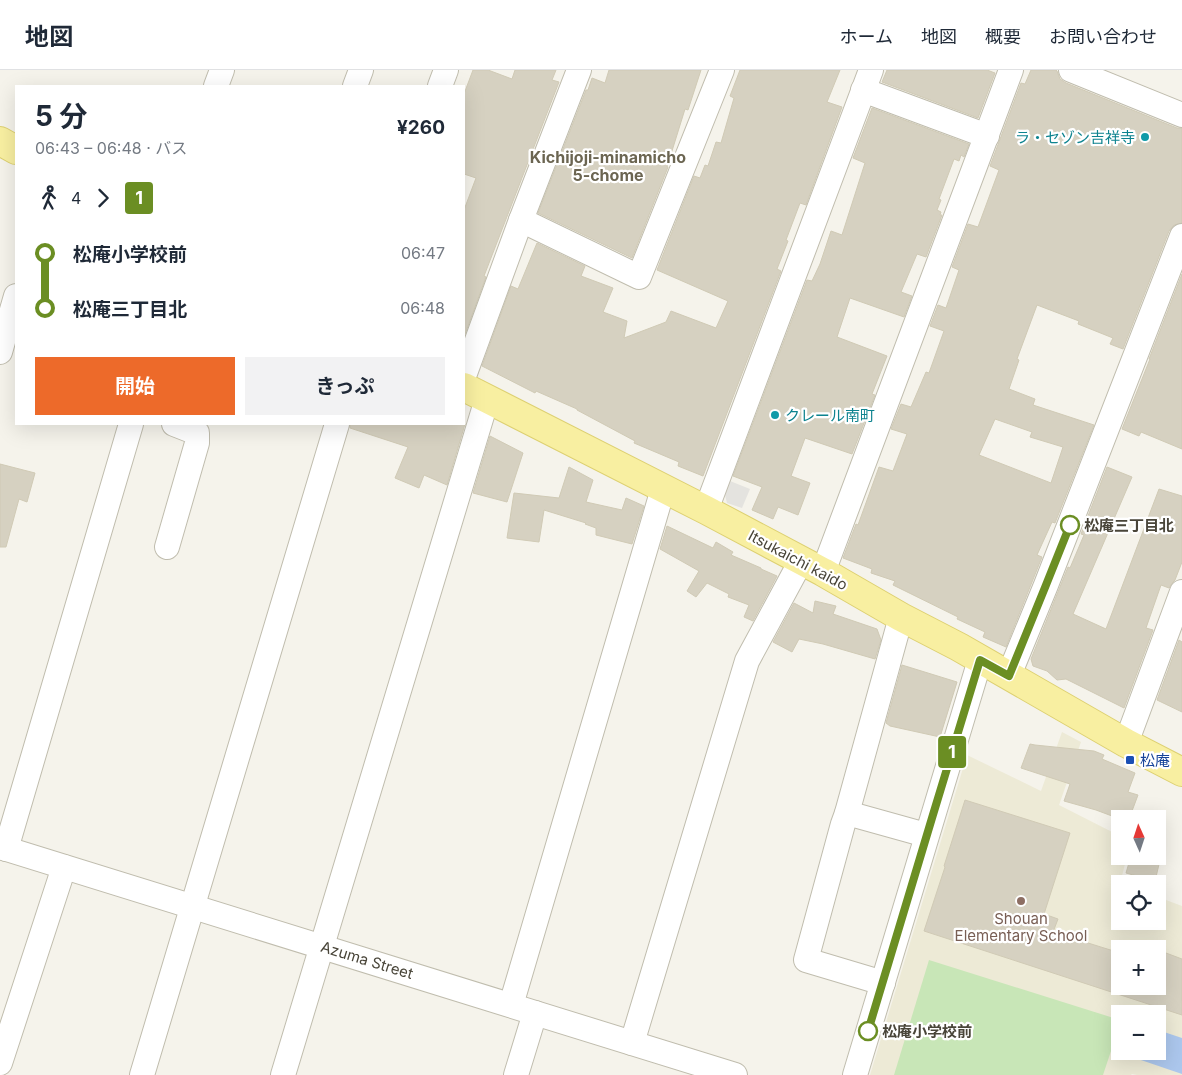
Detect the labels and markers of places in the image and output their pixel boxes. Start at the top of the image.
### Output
place label: ラ・セゾン吉祥寺 [1015,128,1135,147]
marker: ラ・セゾン吉祥寺 [1139,131,1151,143]
place label: クレール南町 [785,406,875,425]
marker: クレール南町 [769,409,781,421]
marker: 松庵三丁目北 [1060,515,1080,535]
place label: 松庵三丁目北 [1084,516,1174,535]
place label: 松庵 [1140,751,1170,770]
marker: 松庵 [1124,754,1136,766]
marker: Shouan Elementary School [1015,895,1027,907]
place label: Shouan Elementary School [955,909,1087,945]
marker: 松庵小学校前 [858,1021,878,1041]
place label: 松庵小学校前 [882,1022,972,1041]

